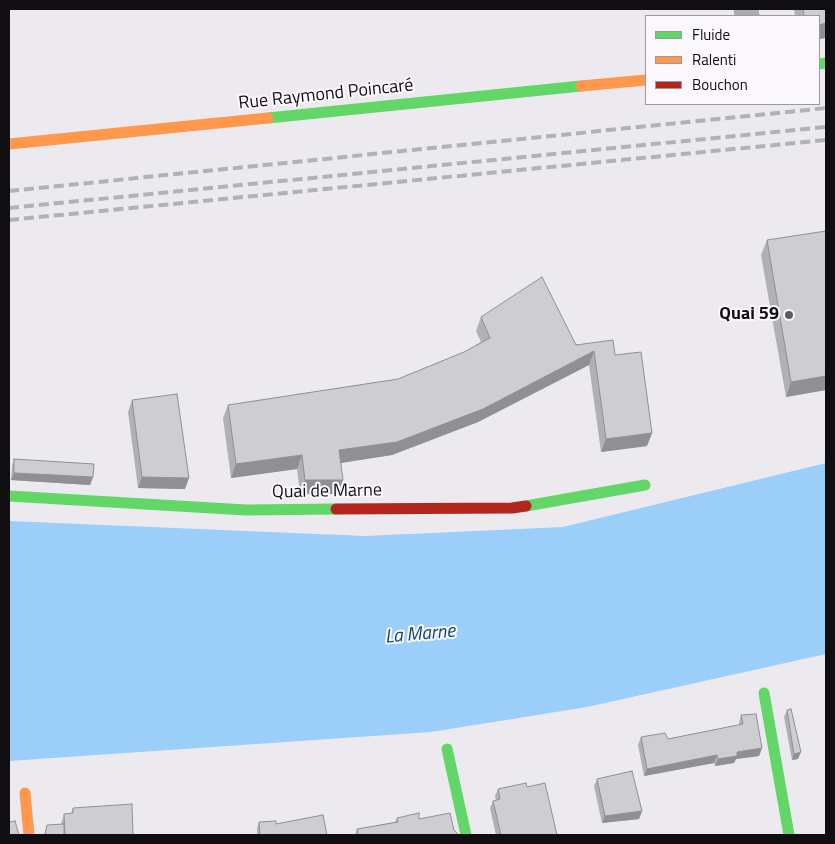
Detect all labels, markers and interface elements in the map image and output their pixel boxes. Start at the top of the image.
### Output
legend [645,15,820,105]
text: Fluide [692,23,730,46]
text: Ralenti [692,48,736,71]
text: Bouchon [692,73,748,96]
street label: Rue Raymond Poincaré [237,75,415,115]
place label: Quai 59 [719,304,779,326]
marker: Quai 59 [783,309,795,321]
street label: Quai de Marne [272,480,382,504]
water label: La Marne [384,621,456,649]

